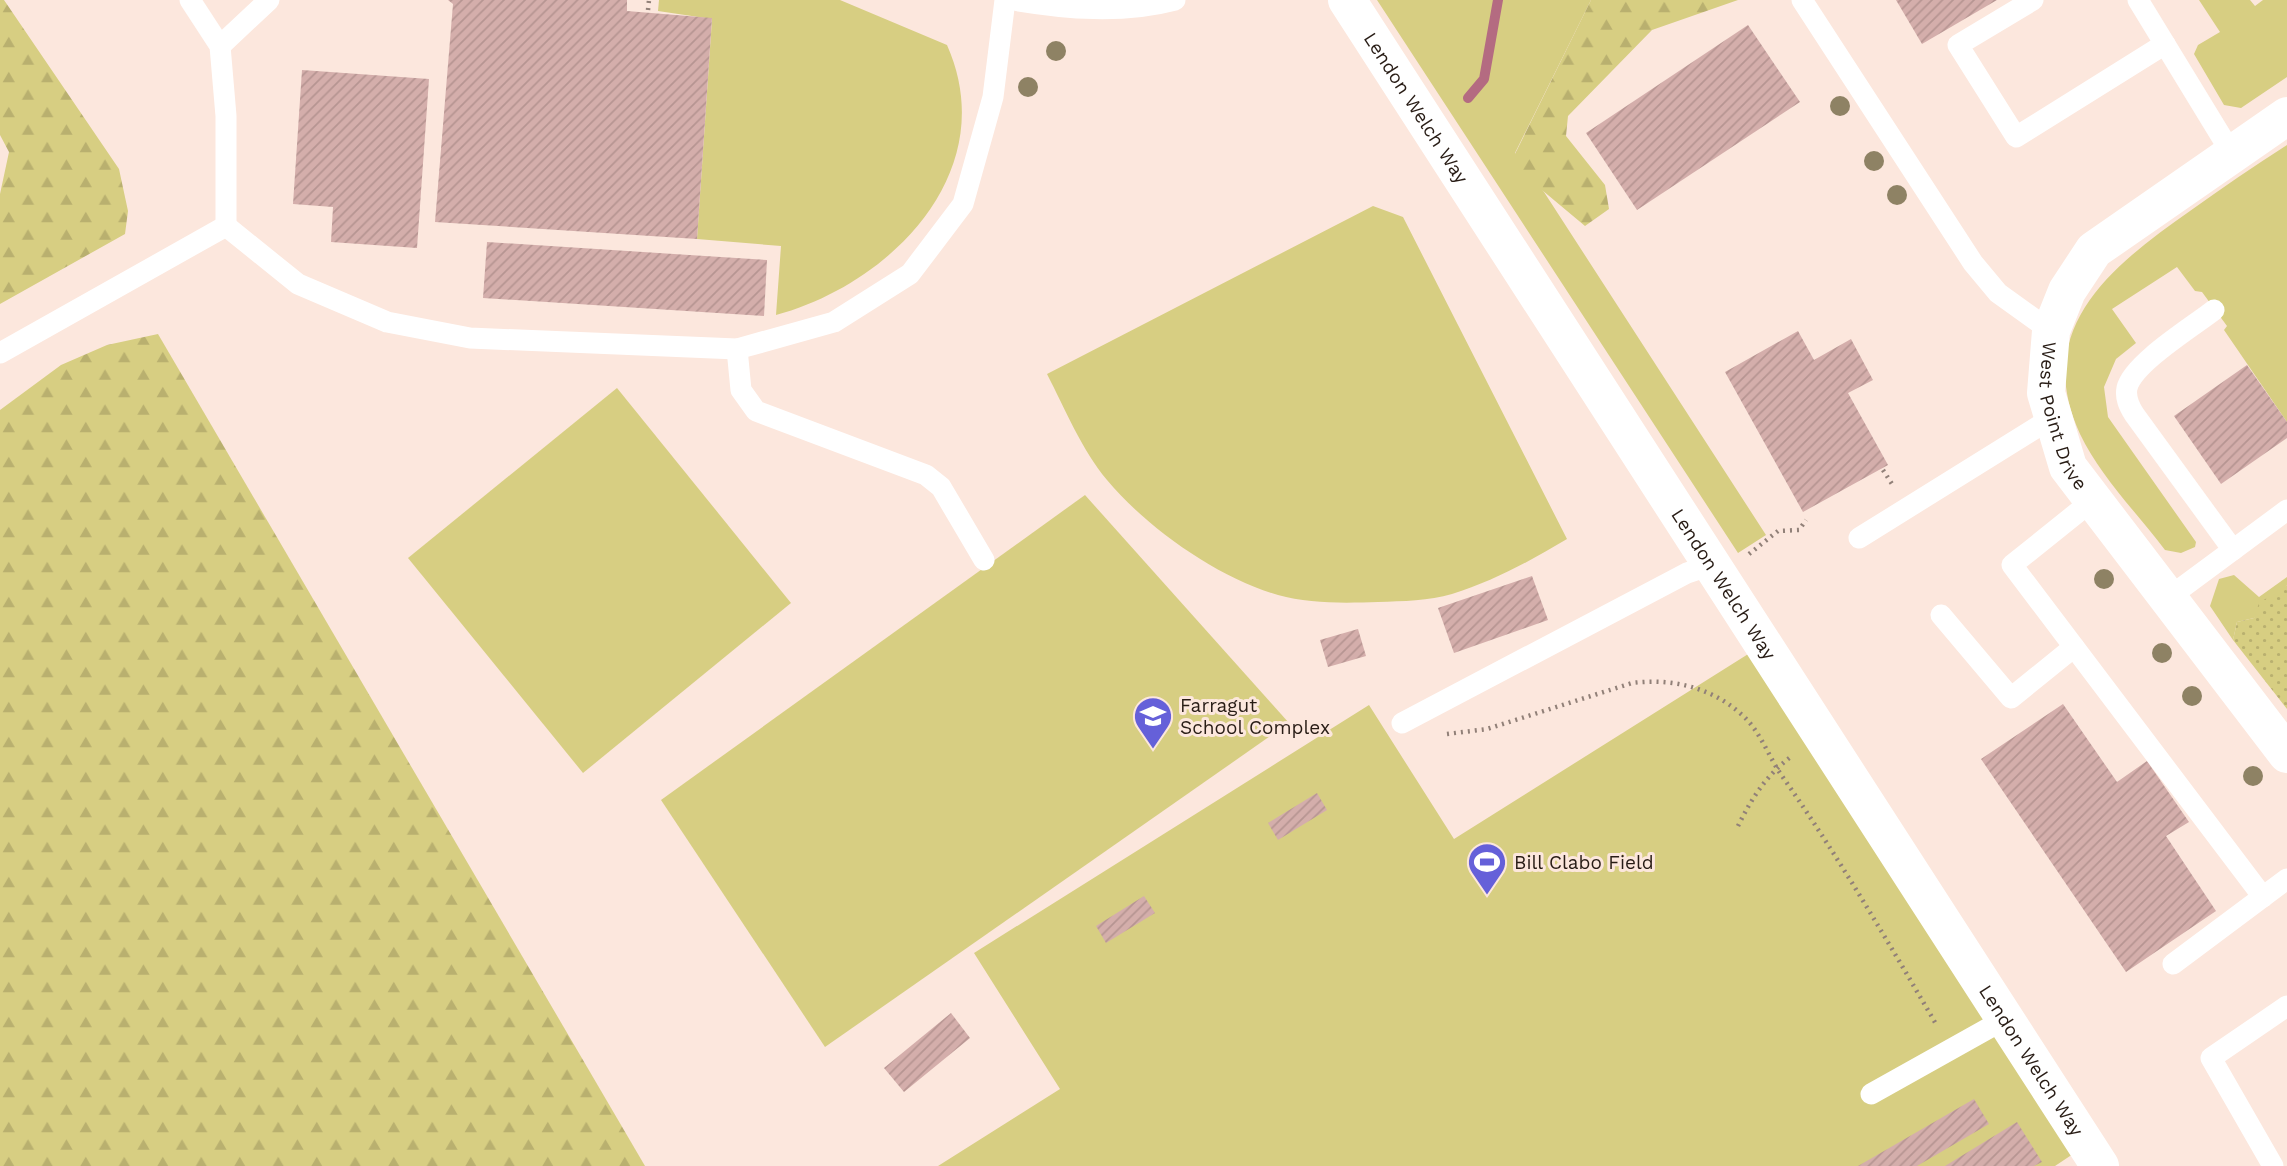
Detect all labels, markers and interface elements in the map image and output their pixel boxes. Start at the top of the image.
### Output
street label: Lendon Welch Way [1359,28,1473,188]
street label: West Point Drive [2034,341,2092,495]
street label: Lendon Welch Way [1666,504,1781,664]
place label: Farragut School Complex [1180,694,1330,739]
school or university icon: Farragut School Complex [1132,695,1174,750]
sports icon: Bill Clabo Field [1466,841,1508,896]
place label: Bill Clabo Field [1514,851,1654,874]
street label: Lendon Welch Way [1974,981,2089,1140]

